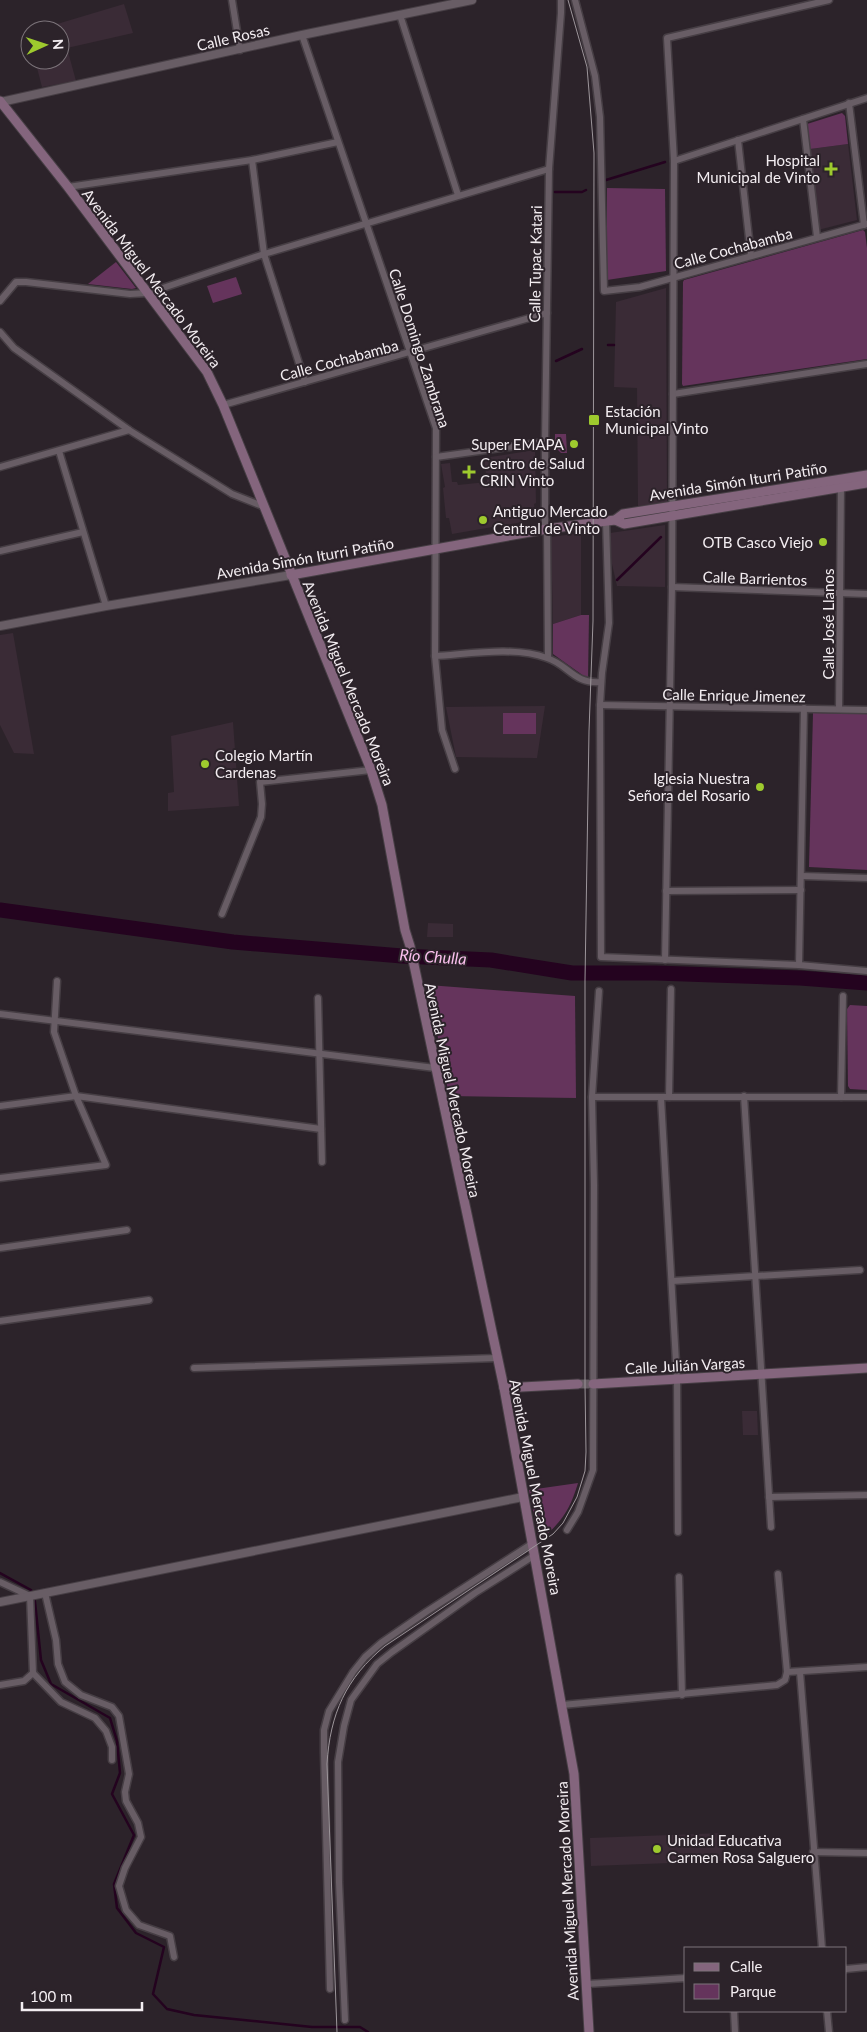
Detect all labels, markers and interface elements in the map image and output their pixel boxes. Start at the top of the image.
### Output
north arrow [20,20,70,70]
street label: Calle Rosas [195,20,271,54]
text: N [50,38,67,50]
place label: Hospital Municipal de Vinto [696,151,820,186]
marker: Hospital Municipal de Vinto [824,162,838,176]
street label: Avenida Miguel Mercado Moreira [79,185,225,371]
street label: Calle Tupac Katari [525,205,545,323]
street label: Calle Cochabamba [672,224,794,272]
street label: Calle Domingo Zambrana [386,266,454,430]
street label: Calle Cochabamba [278,336,400,384]
place label: Estación Municipal Vinto [605,402,708,437]
marker: Estación Municipal Vinto [587,413,601,427]
place label: Super EMAPA [471,435,565,453]
marker: Super EMAPA [568,438,580,450]
place label: Centro de Salud CRIN Vinto [480,454,585,489]
street label: Avenida Simón Iturri Patiño [648,458,828,504]
marker: Centro de Salud CRIN Vinto [462,465,476,479]
place label: Antiguo Mercado Central de Vinto [493,502,607,537]
marker: Antiguo Mercado Central de Vinto [477,514,489,526]
place label: OTB Casco Viejo [702,533,813,551]
street label: Avenida Simón Iturri Patiño [215,534,395,582]
marker: OTB Casco Viejo [817,536,829,548]
street label: Calle Barrientos [703,567,807,589]
street label: Calle José Llanos [819,569,837,679]
street label: Avenida Miguel Mercado Moreira [300,578,398,788]
street label: Calle Enrique Jimenez [662,685,806,705]
place label: Colegio Martín Cardenas [215,746,313,781]
marker: Colegio Martín Cardenas [199,758,211,770]
place label: Iglesia Nuestra Señora del Rosario [628,769,750,804]
marker: Iglesia Nuestra Señora del Rosario [754,781,766,793]
water label: Río Chulla [399,944,467,968]
street label: Avenida Miguel Mercado Moreira [421,981,485,1199]
street label: Calle Julián Vargas [625,1353,745,1377]
street label: Avenida Miguel Mercado Moreira [506,1378,566,1596]
street label: Avenida Miguel Mercado Moreira [552,1781,582,2001]
place label: Unidad Educativa Carmen Rosa Salguero [667,1831,814,1866]
marker: Unidad Educativa Carmen Rosa Salguero [651,1843,663,1855]
legend [684,1947,847,2012]
text: Calle [730,1957,763,1975]
scale bar [22,1980,142,2012]
text: Parque [730,1982,776,2000]
text: 100 m [30,1987,72,2005]

